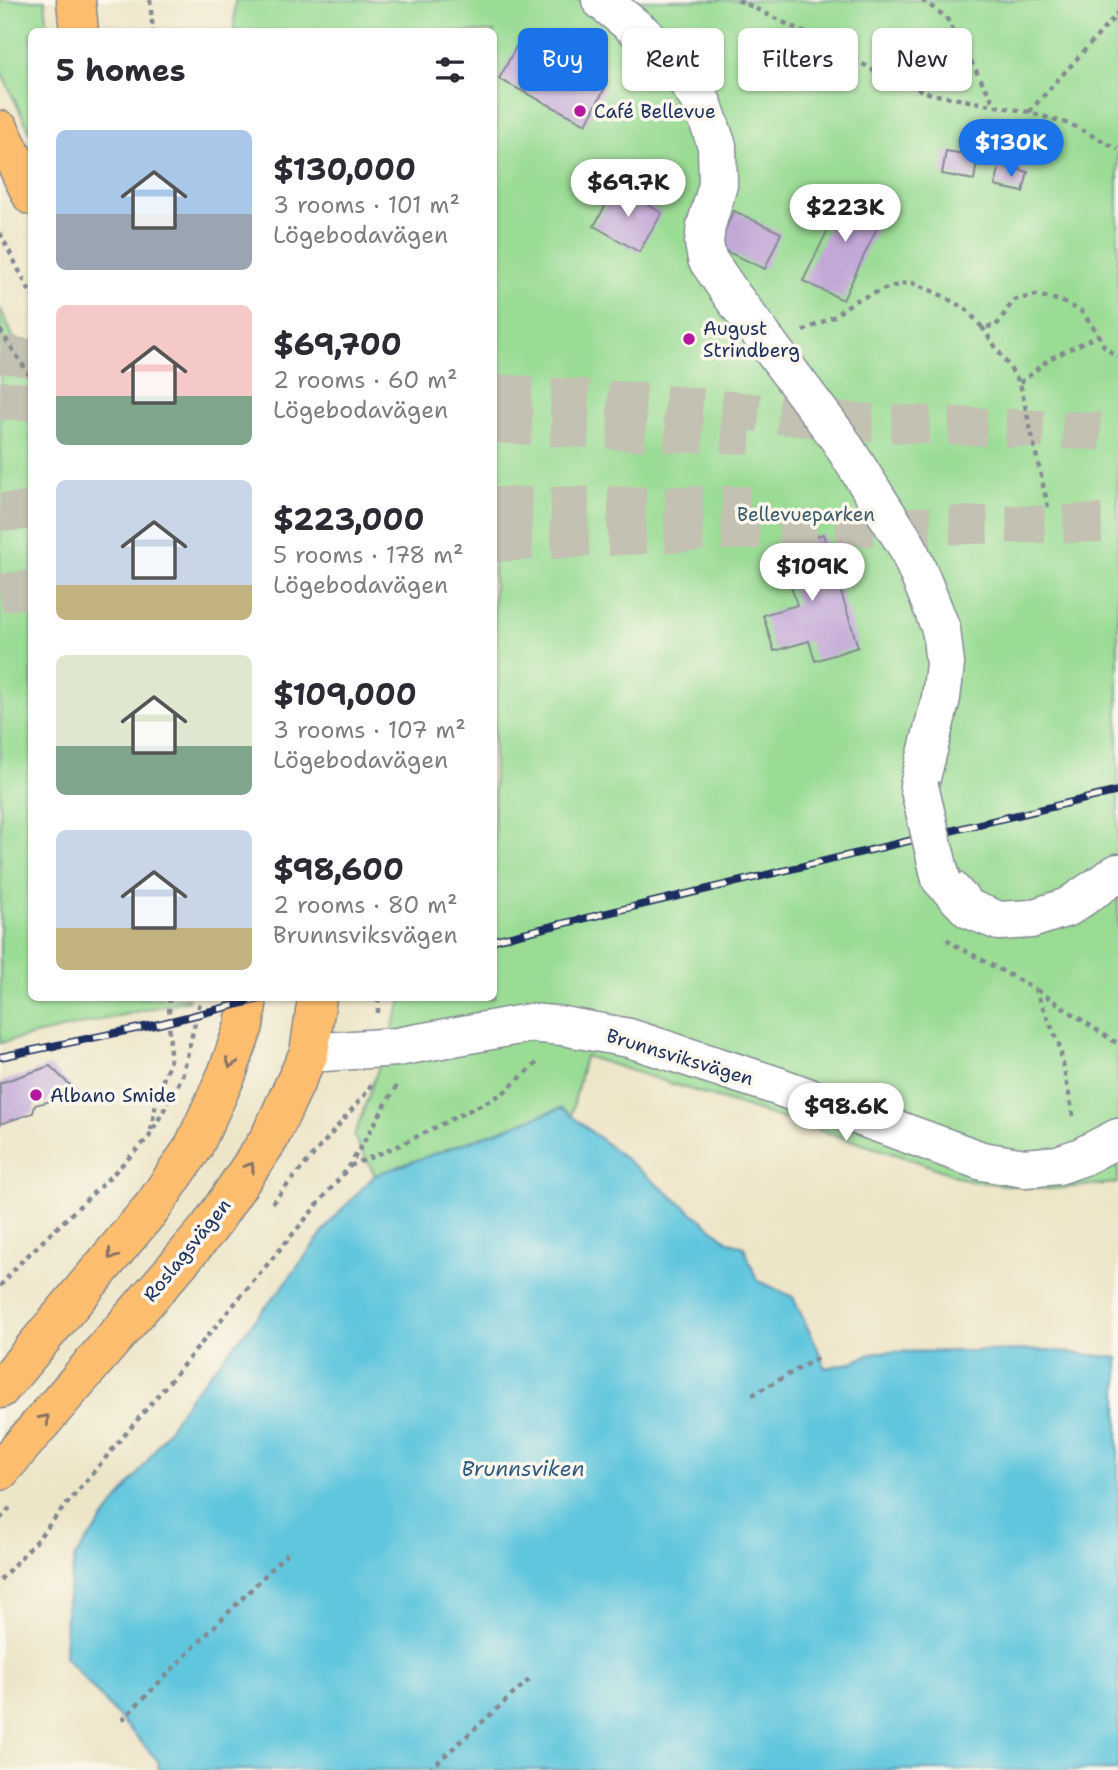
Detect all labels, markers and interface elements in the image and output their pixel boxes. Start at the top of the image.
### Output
chip: Buy [518,28,608,91]
chip: Rent [622,28,724,91]
chip: Filters [738,28,858,91]
chip: New [872,28,972,91]
text: 5 homes [56,50,186,91]
icon: filters [431,51,469,89]
place label: Café Bellevue [594,99,716,124]
marker: Café Bellevue [572,103,588,119]
pin: $130K [962,120,1060,179]
text: $130K [975,127,1047,157]
text: $130,000 [273,149,416,190]
icon: home [112,158,196,242]
pin: $69.7K [571,160,685,219]
text: $69.7K [587,167,669,197]
pin: $223K [796,184,894,244]
text: 3 rooms · 101 m² [273,190,460,220]
text: $223K [806,192,884,222]
text: Lögebodavägen [273,220,448,250]
place label: August Strindberg [703,316,800,363]
text: $69,700 [273,324,402,365]
marker: August Strindberg [681,331,697,347]
icon: home [112,333,196,417]
text: 2 rooms · 60 m² [273,365,458,395]
text: Lögebodavägen [273,395,448,425]
text: $223,000 [273,499,425,540]
park label: Bellevueparken [737,502,875,527]
icon: home [112,508,196,592]
text: 5 rooms · 178 m² [273,540,464,570]
pin: $109K [763,544,861,603]
text: $109K [776,551,848,581]
text: Lögebodavägen [273,570,448,600]
text: $109,000 [273,674,417,715]
icon: home [112,683,196,767]
text: 3 rooms · 107 m² [273,715,466,745]
text: Lögebodavägen [273,745,448,775]
text: $98,600 [273,849,404,890]
icon: home [112,858,196,942]
text: 2 rooms · 80 m² [273,890,458,920]
text: Brunnsviksvägen [273,920,458,950]
street label: Brunnsviksvägen [603,1023,757,1091]
one-way arrow [225,1057,239,1069]
place label: Albano Smide [50,1083,176,1108]
pin: $98.6K [789,1084,903,1143]
marker: Albano Smide [28,1087,44,1103]
text: $98.6K [804,1091,888,1121]
one-way arrow [242,1162,254,1175]
street label: Roslagsvägen [138,1193,236,1307]
one-way arrow [108,1247,120,1260]
one-way arrow [37,1414,49,1427]
water label: Brunnsviken [461,1455,585,1483]

